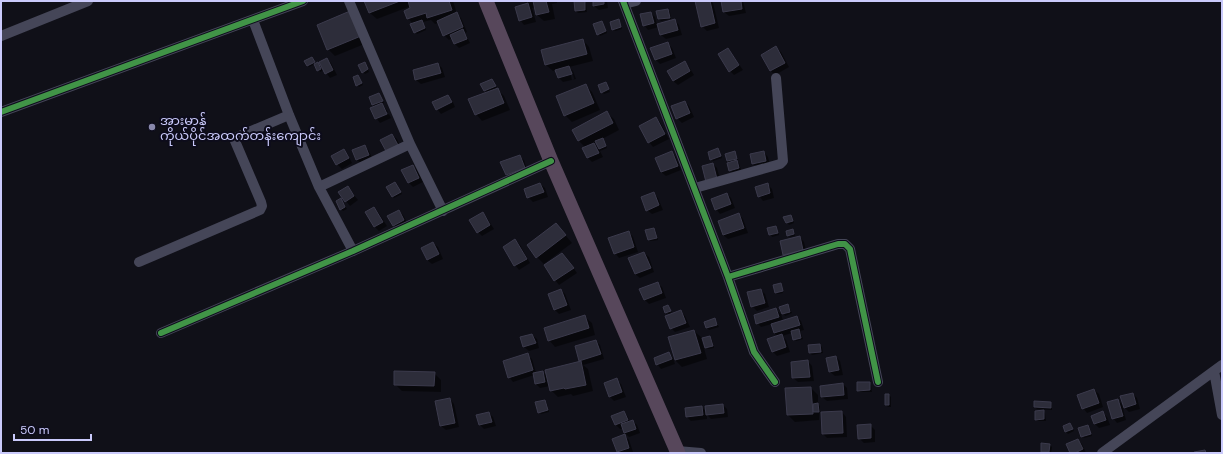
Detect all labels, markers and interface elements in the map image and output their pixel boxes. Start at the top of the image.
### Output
place label: အားမာန် ကိုယ်ပိုင်အထက်တန်းကျောင်း [160,112,321,146]
marker: အားမာန် ကိုယ်ပိုင်အထက်တန်းကျောင်း [147,122,157,132]
scale bar [14,416,91,442]
text: 50 m [20,422,49,438]

